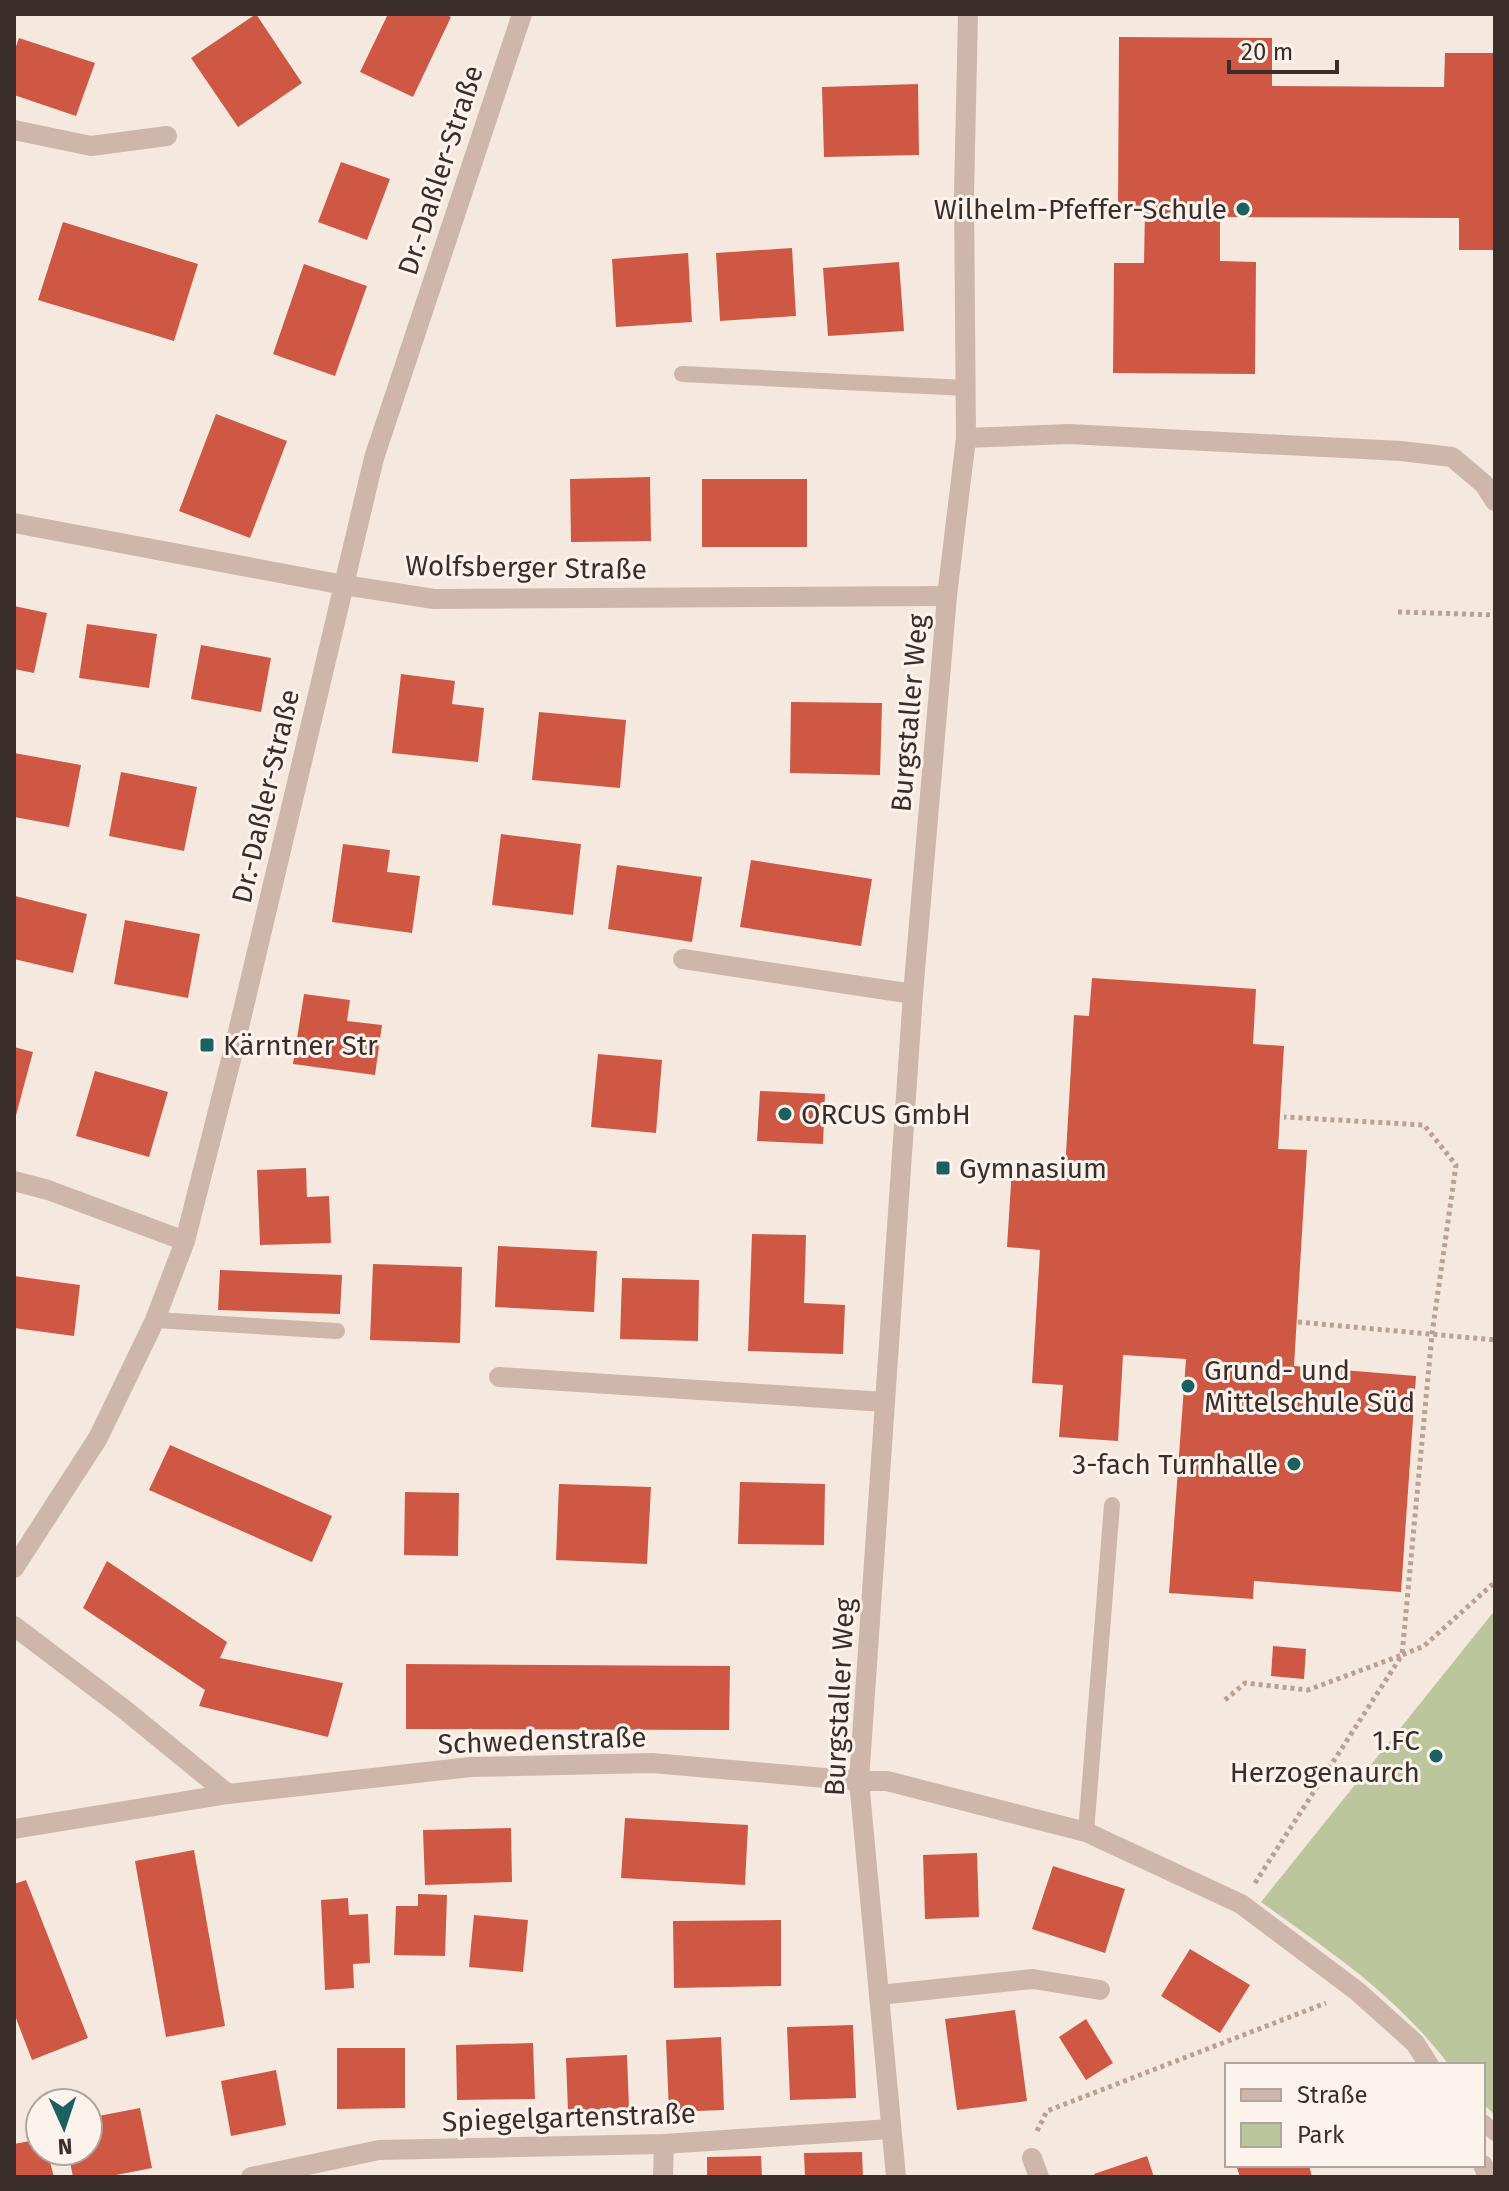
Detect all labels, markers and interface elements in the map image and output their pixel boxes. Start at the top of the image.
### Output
scale bar [1229,24,1337,74]
text: 20 m [1241,38,1293,66]
street label: Dr.-Daßler-Straße [391,61,490,279]
place label: Wilhelm-Pfeffer-Schule [934,193,1227,226]
marker: Wilhelm-Pfeffer-Schule [1234,200,1252,218]
street label: Wolfsberger Straße [405,549,647,586]
street label: Burgstaller Weg [884,612,935,813]
street label: Dr.-Daßler-Straße [225,686,306,906]
place label: Kärntner Str [223,1029,378,1062]
marker: Kärntner Str [198,1036,216,1054]
place label: ORCUS GmbH [801,1098,971,1131]
marker: ORCUS GmbH [776,1105,794,1123]
place label: Gymnasium [959,1152,1107,1185]
marker: Gymnasium [934,1159,952,1177]
place label: Grund- und Mittelschule Süd [1204,1354,1415,1419]
marker: Grund- und Mittelschule Süd [1179,1377,1197,1395]
place label: 3-fach Turnhalle [1072,1448,1278,1481]
marker: 3-fach Turnhalle [1285,1455,1303,1473]
street label: Burgstaller Weg [818,1597,861,1797]
street label: Schwedenstraße [437,1720,647,1761]
place label: 1.FC Herzogenaurch [1230,1724,1420,1789]
marker: 1.FC Herzogenaurch [1427,1747,1445,1765]
legend [1225,2063,1485,2167]
text: Straße [1297,2081,1368,2109]
north arrow [24,2087,104,2167]
street label: Spiegelgartenstraße [441,2097,697,2138]
text: Park [1297,2121,1345,2149]
text: N [57,2133,73,2160]

